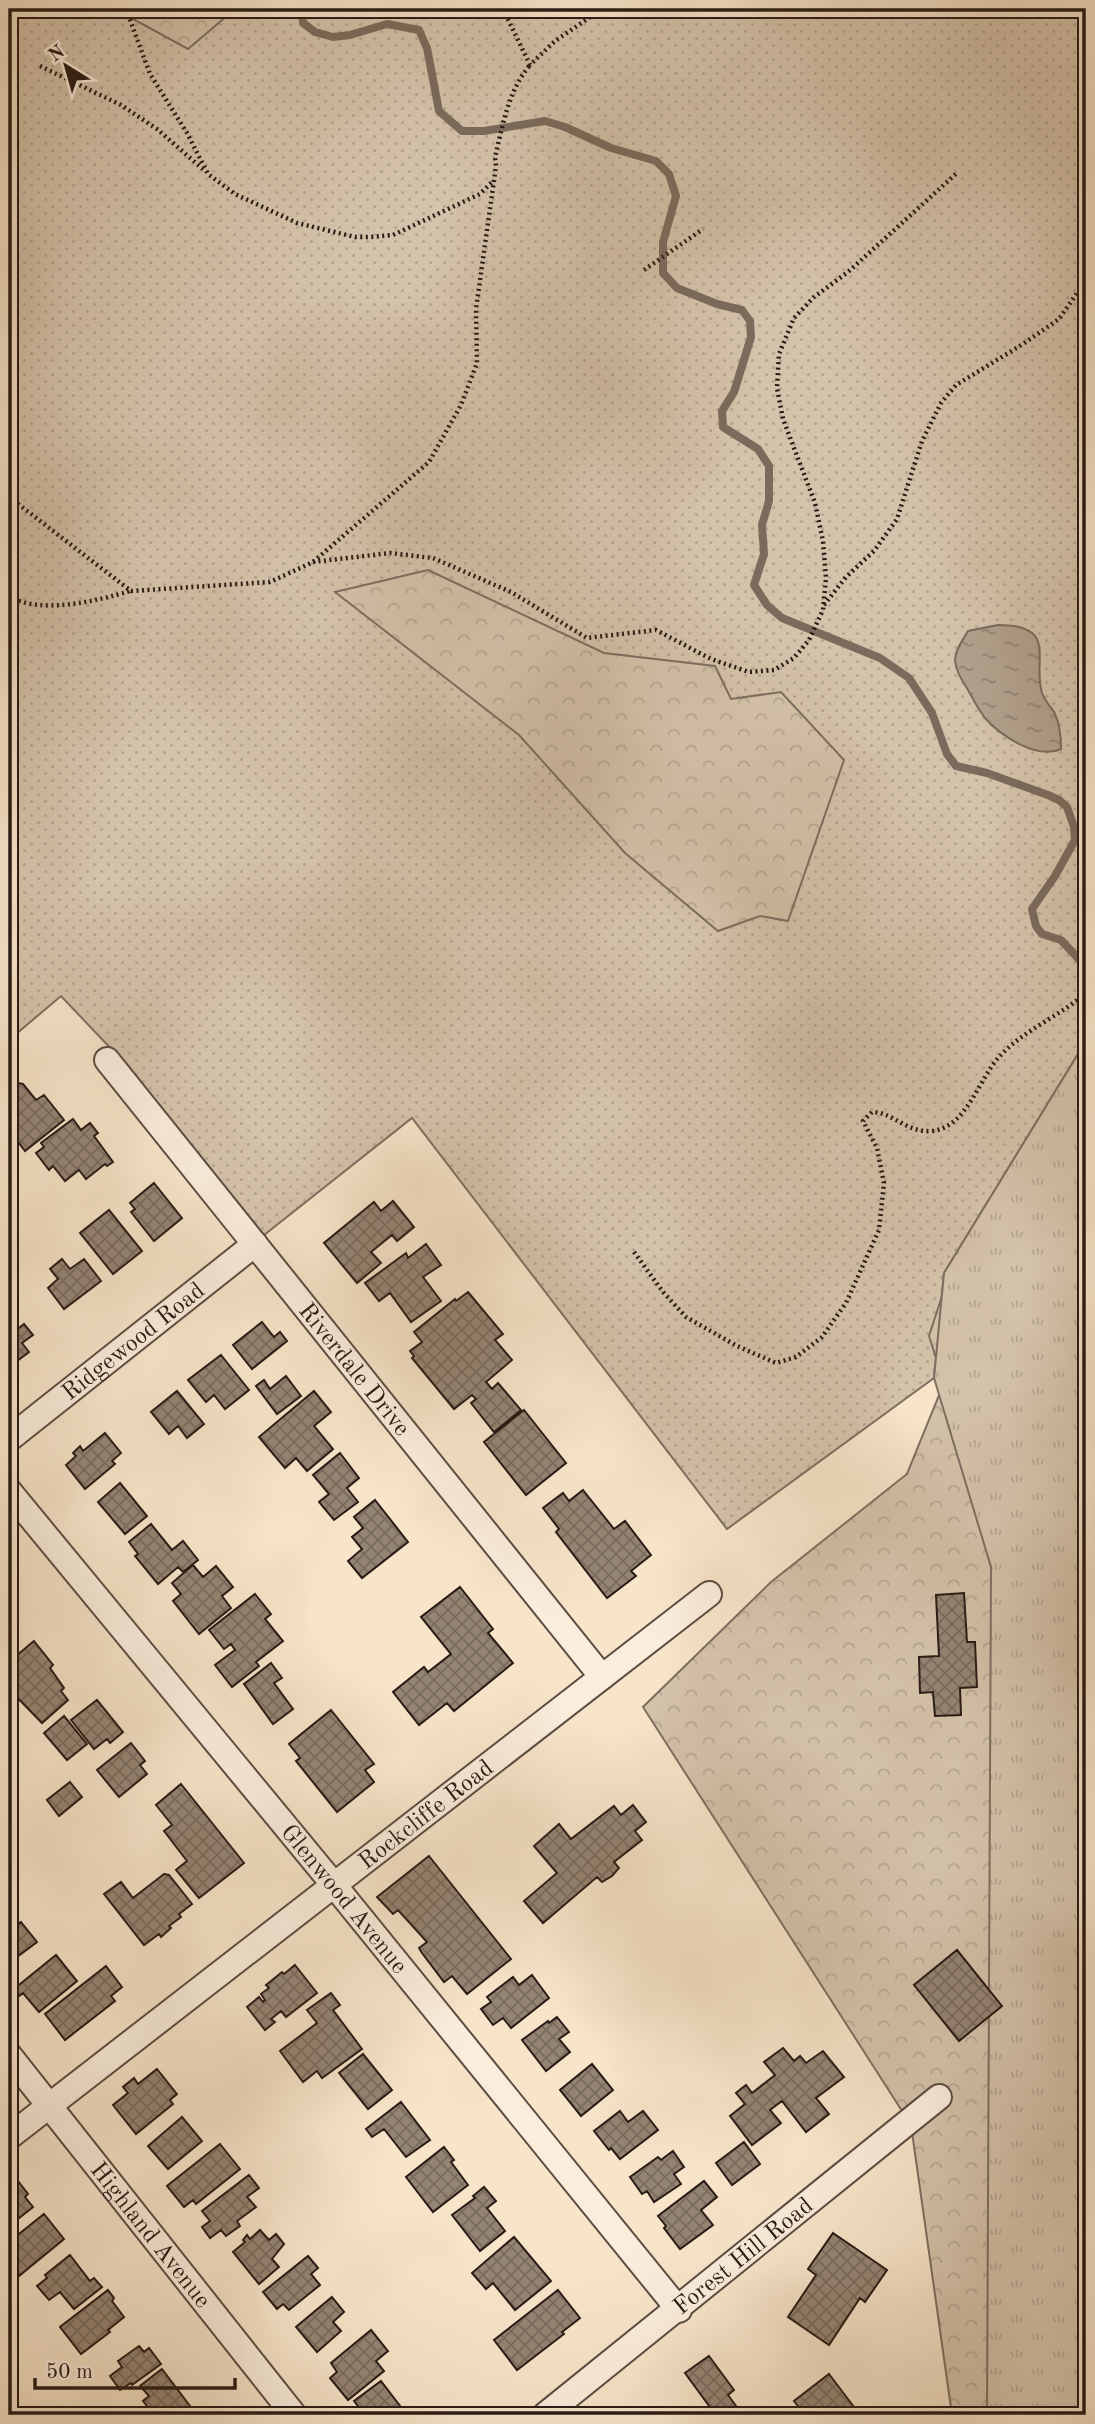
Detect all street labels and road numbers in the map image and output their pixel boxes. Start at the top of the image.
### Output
street label: Ridgewood Road [58,1279,210,1406]
street label: Riverdale Drive [293,1299,413,1441]
street label: Rockcliffe Road [355,1756,498,1875]
street label: Glenwood Avenue [275,1821,411,1979]
street label: Highland Avenue [85,2158,214,2313]
street label: Forest Hill Road [670,2194,818,2320]

